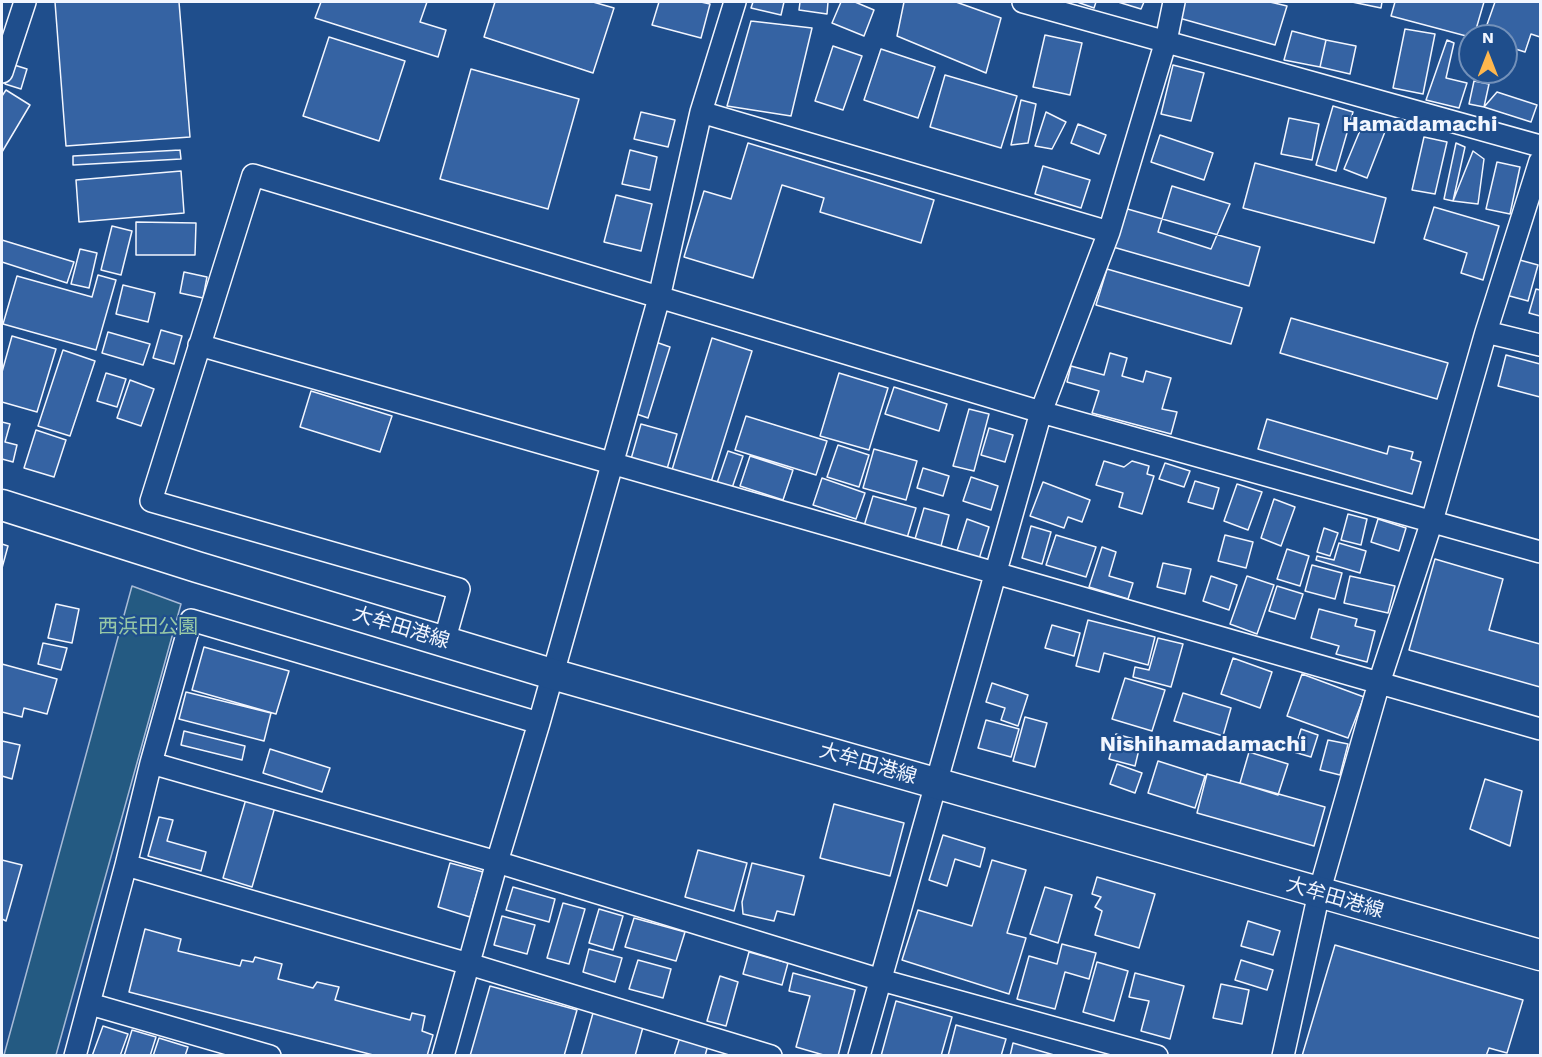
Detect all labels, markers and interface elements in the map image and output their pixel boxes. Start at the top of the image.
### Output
north arrow [1458,24,1518,84]
text: N [1482,28,1494,47]
district label: Hamadamachi [1343,112,1497,138]
street label: 大牟田港線 [350,602,452,654]
park label: 西浜田公園 [98,615,198,639]
district label: Nishihamadamachi [1100,732,1306,758]
street label: 大牟田港線 [817,739,919,789]
street label: 大牟田港線 [1284,873,1386,923]

